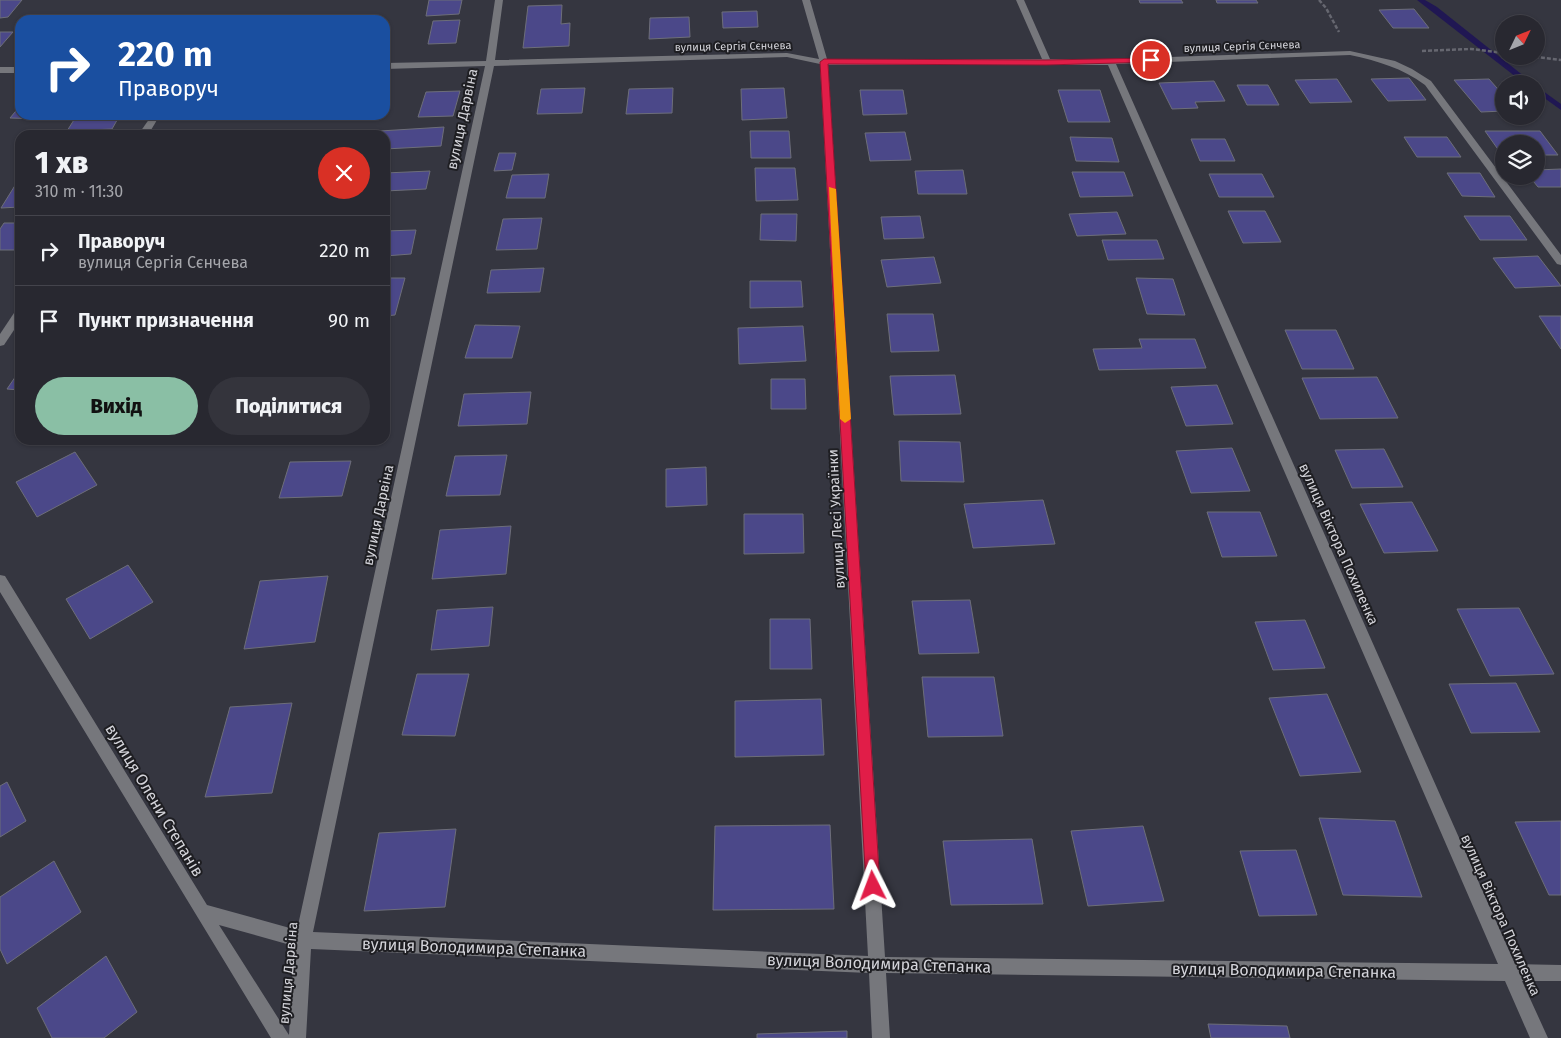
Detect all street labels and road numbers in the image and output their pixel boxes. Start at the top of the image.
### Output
street label: вулиця Сергія Сєнчева [1183,38,1301,55]
street label: вулиця Сергія Сєнчева [674,39,792,54]
street label: вулиця Дарвіна [443,67,481,171]
street label: вулиця Лесі Українки [824,449,849,589]
street label: вулиця Віктора Похиленка [1295,461,1382,628]
street label: вулиця Дарвіна [359,463,397,567]
street label: вулиця Олени Степанів [101,720,208,880]
street label: вулиця Віктора Похиленка [1457,832,1544,999]
street label: вулиця Дарвіна [276,921,301,1025]
street label: вулиця Володимира Степанка [362,934,586,961]
street label: вулиця Володимира Степанка [767,950,991,977]
street label: вулиця Володимира Степанка [1172,959,1396,982]

